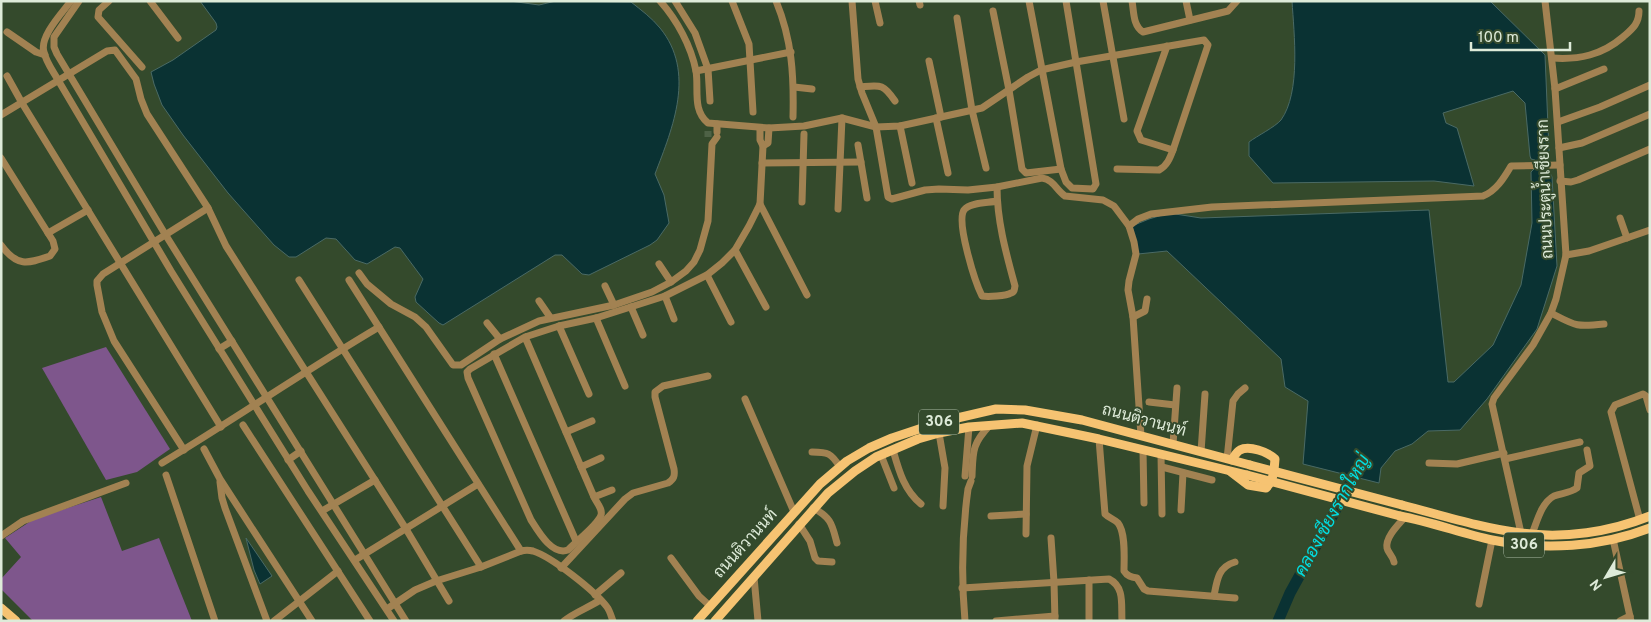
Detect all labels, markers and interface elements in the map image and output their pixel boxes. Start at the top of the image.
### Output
scale bar [1471,20,1570,52]
text: 100 m [1478,29,1519,48]
street label: ถนนประตูน้ำเชียงราก [1528,119,1558,259]
street label: ถนนติวานนท์ [1100,396,1189,442]
road number: 306 [919,410,959,434]
water label: คลองเชียงรากใหญ่ [1287,449,1377,581]
street label: ถนนติวานนท์ [707,503,782,583]
road number: 306 [1504,532,1544,558]
north arrow [1581,552,1631,602]
text: N [1587,575,1607,593]

